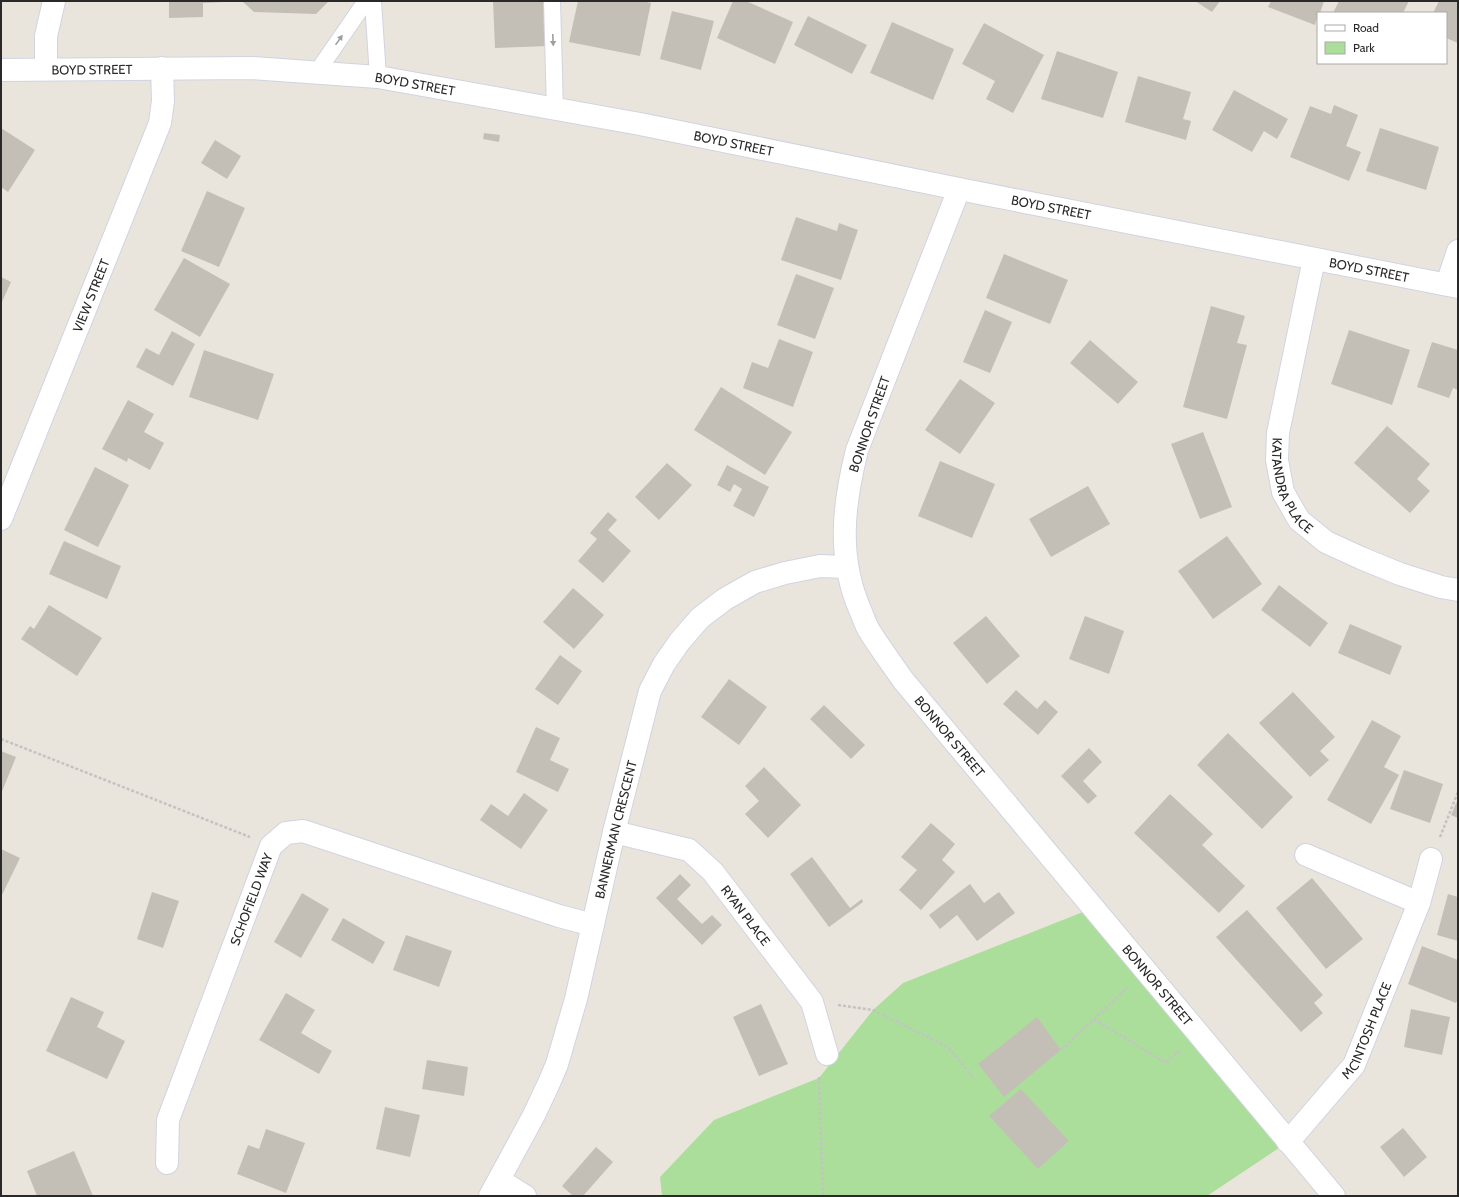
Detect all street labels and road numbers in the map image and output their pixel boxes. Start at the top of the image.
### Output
street label: BOYD STREET [51,61,133,78]
street label: BOYD STREET [374,69,456,99]
street label: BOYD STREET [692,127,775,159]
street label: BOYD STREET [1010,191,1092,223]
street label: BOYD STREET [1328,254,1410,285]
street label: VIEW STREET [69,256,113,334]
street label: BONNOR STREET [845,374,893,474]
street label: KATANDRA PLACE [1269,437,1317,536]
street label: BONNOR STREET [912,692,988,780]
street label: BANNERMAN CRESCENT [591,758,640,900]
street label: SCHOFIELD WAY [226,850,276,948]
street label: RYAN PLACE [718,882,774,948]
street label: BONNOR STREET [1119,941,1196,1029]
street label: MCINTOSH PLACE [1338,980,1394,1082]

